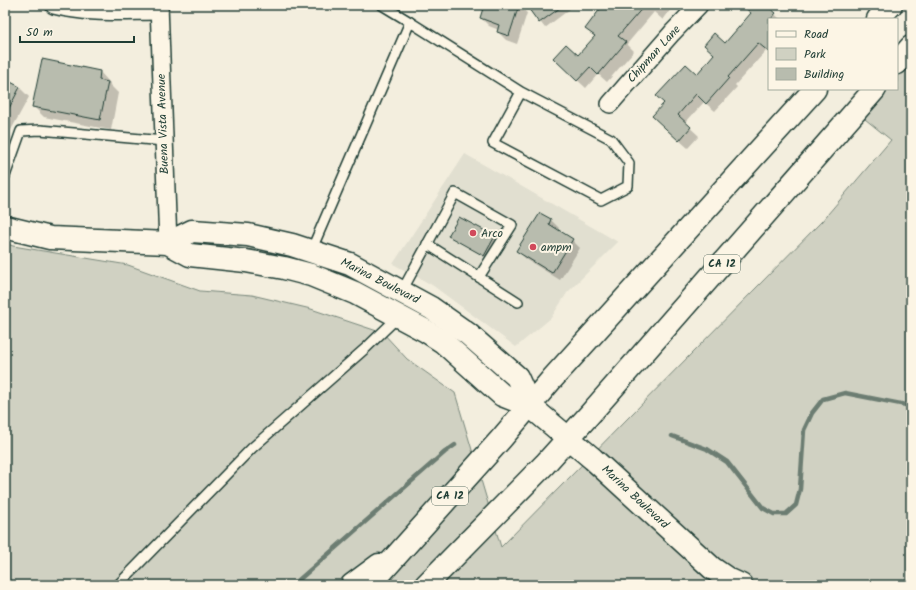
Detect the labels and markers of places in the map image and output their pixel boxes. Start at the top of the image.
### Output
place label: Arco [481,224,503,243]
marker: Arco [468,228,478,238]
place label: ampm [541,238,572,257]
marker: ampm [528,242,538,252]

